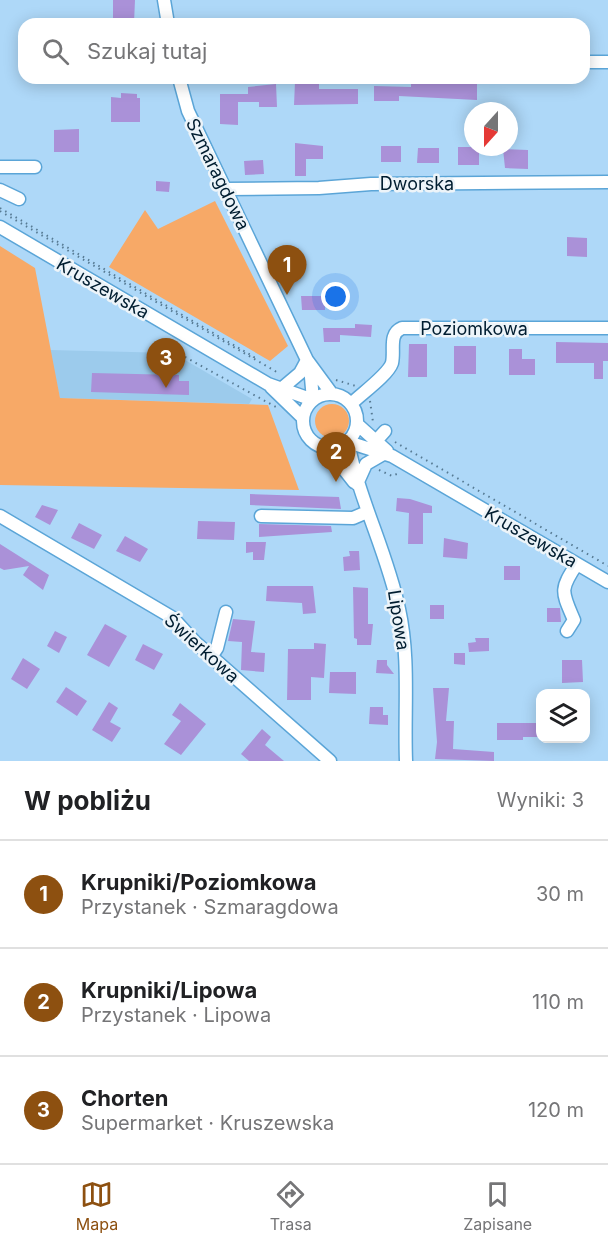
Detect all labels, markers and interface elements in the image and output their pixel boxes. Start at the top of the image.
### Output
search box [18,18,590,84]
icon: search [39,35,72,68]
text: Szukaj tutaj [87,38,207,64]
north arrow [464,102,518,156]
street label: Szmaragdowa [182,115,254,233]
street label: Dworska [380,173,454,194]
pin: 1 [268,246,306,295]
street label: Kruszewska [53,253,153,323]
your location [321,282,350,311]
street label: Poziomkowa [420,318,528,339]
pin: 3 [146,338,186,388]
pin: 2 [316,432,356,482]
street label: Kruszewska [481,502,581,572]
street label: Lipowa [384,588,414,652]
street label: Świerkowa [160,608,244,687]
map controls [536,689,590,743]
button: layers [536,689,590,743]
text: W pobliżu [24,785,151,816]
text: Wyniki: 3 [497,788,584,812]
text: Krupniki/Poziomkowa [81,869,316,895]
text: 1 [39,882,48,906]
text: 30 m [536,882,584,906]
text: Przystanek · Szmaragdowa [81,895,339,919]
text: Krupniki/Lipowa [81,977,257,1003]
text: 2 [37,990,50,1014]
text: 110 m [532,990,584,1014]
text: Przystanek · Lipowa [81,1003,271,1027]
text: Chorten [81,1085,169,1111]
text: 3 [37,1098,50,1122]
text: 120 m [528,1098,584,1122]
text: Supermarket · Kruszewska [81,1111,334,1135]
tab: Mapa [76,1178,118,1234]
tab: Trasa [270,1178,312,1234]
tab: Zapisane [463,1178,532,1234]

